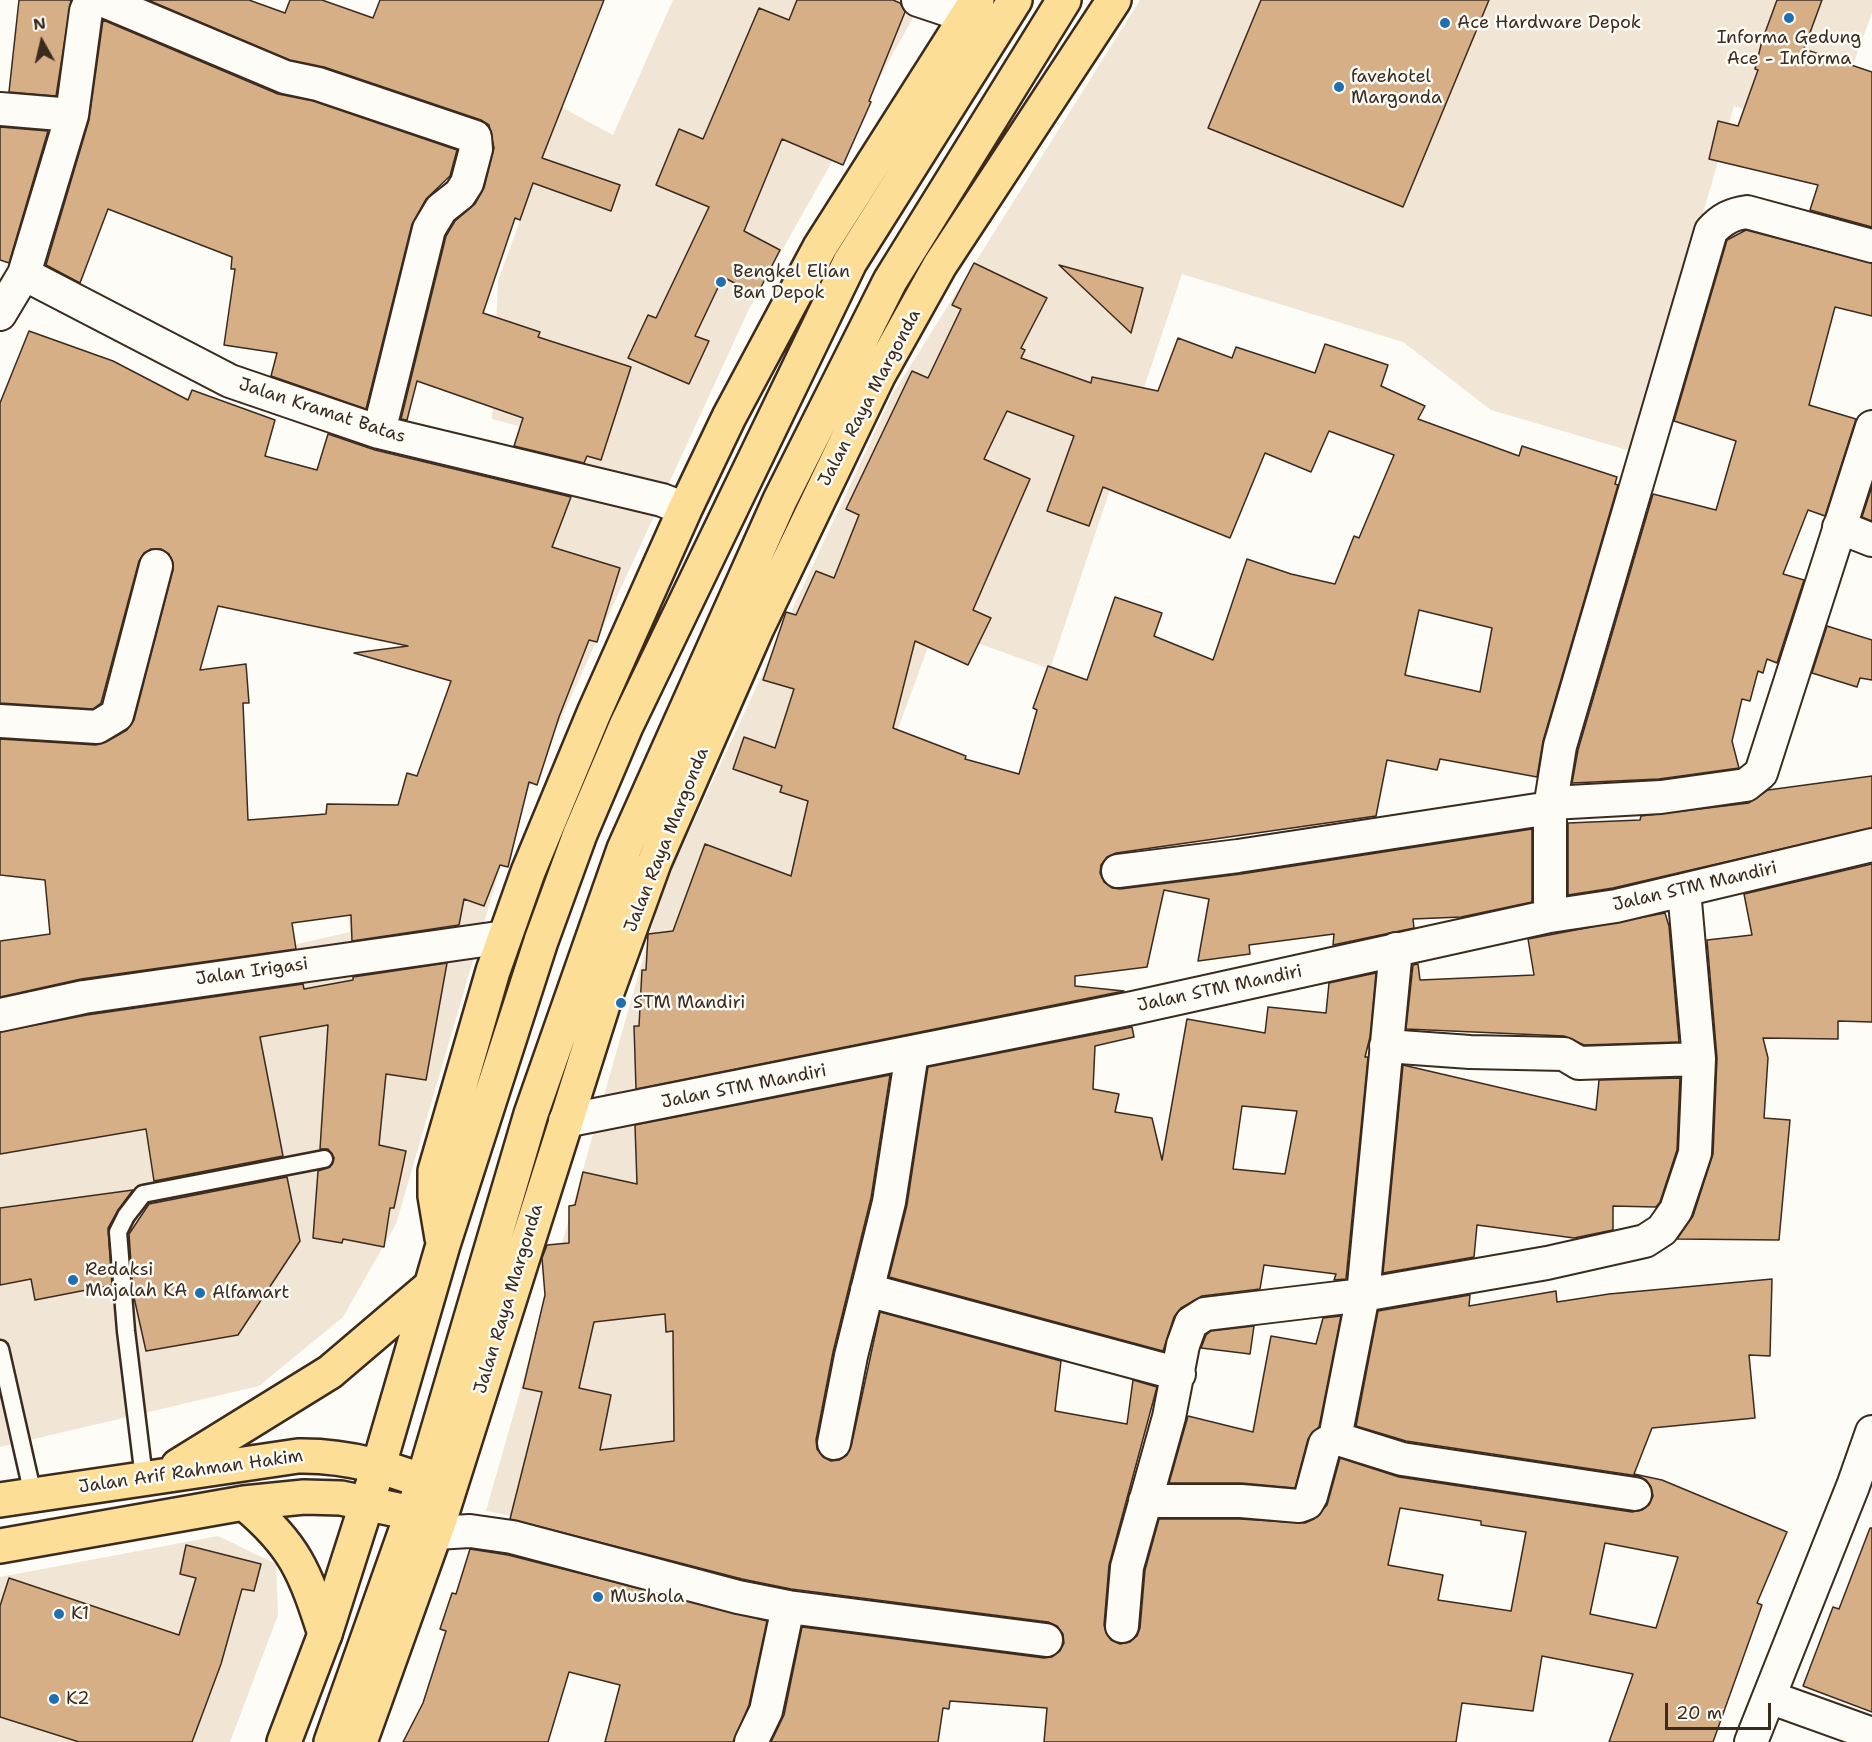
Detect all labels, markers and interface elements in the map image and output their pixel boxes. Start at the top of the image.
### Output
marker: Informa Gedung Ace - Informa [1782,11,1796,25]
north arrow [12,12,72,72]
text: N [32,12,47,35]
place label: Ace Hardware Depok [1457,12,1641,34]
marker: Ace Hardware Depok [1438,16,1452,30]
place label: Informa Gedung Ace - Informa [1717,27,1861,70]
place label: favehotel Margonda [1351,66,1442,109]
marker: favehotel Margonda [1332,80,1346,94]
place label: Bengkel Elian Ban Depok [733,261,850,304]
marker: Bengkel Elian Ban Depok [714,275,728,289]
street label: Jalan Raya Margonda [814,306,926,490]
street label: Jalan Kramat Batas [236,374,408,448]
street label: Jalan Raya Margonda [620,745,714,935]
street label: Jalan STM Mandiri [1611,858,1779,916]
street label: Jalan Irigasi [194,953,310,991]
street label: Jalan STM Mandiri [1136,961,1304,1017]
place label: STM Mandiri [633,992,745,1014]
marker: STM Mandiri [614,996,628,1010]
street label: Jalan STM Mandiri [660,1060,828,1114]
street label: Jalan Raya Margonda [470,1202,548,1396]
place label: Redaksi Majalah KA [85,1259,187,1302]
marker: Redaksi Majalah KA [66,1273,80,1287]
place label: Alfamart [212,1282,289,1304]
marker: Alfamart [193,1286,207,1300]
street label: Jalan Arif Rahman Hakim [77,1446,305,1498]
place label: Mushola [610,1586,684,1608]
marker: Mushola [591,1590,605,1604]
place label: K1 [71,1603,89,1625]
marker: K1 [52,1607,66,1621]
place label: K2 [66,1688,90,1710]
scale bar [1668,1691,1774,1729]
marker: K2 [47,1692,61,1706]
text: 20 m [1676,1701,1722,1725]

